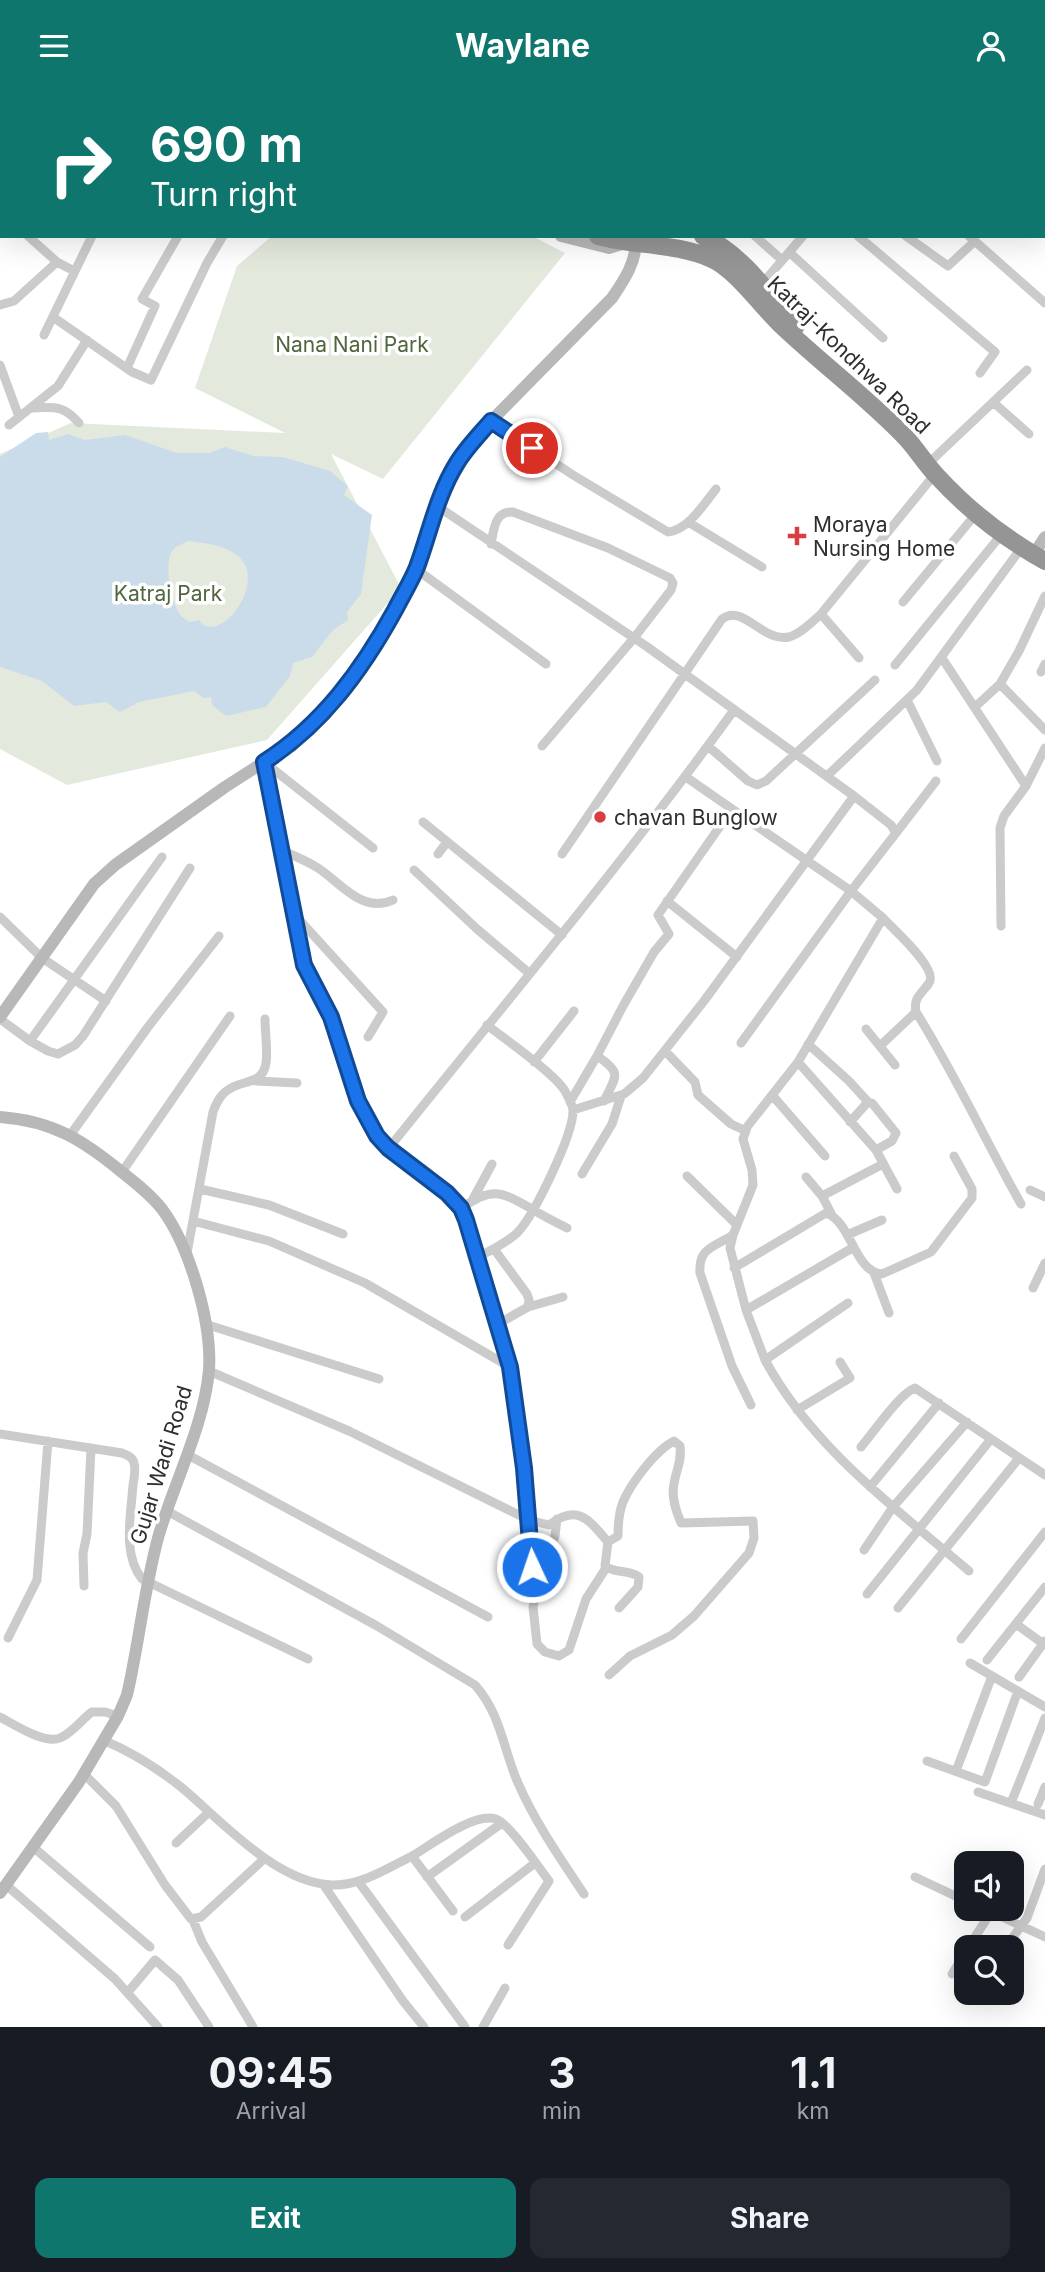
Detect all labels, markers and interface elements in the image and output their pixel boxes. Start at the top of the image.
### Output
text: Waylane [455,26,590,65]
icon: menu [35,27,73,65]
icon: person [972,27,1010,65]
text: 690 m [150,115,303,174]
icon: right [35,119,126,210]
text: Turn right [150,175,297,214]
street label: Katraj-Kondhwa Road [763,271,935,439]
park label: Nana Nani Park [275,332,429,357]
pin [502,418,562,478]
icon: arrive [513,429,551,467]
place label: Moraya Nursing Home [813,512,955,561]
marker: Moraya Nursing Home [787,526,807,546]
park label: Katraj Park [114,581,223,606]
place label: chavan Bunglow [614,805,778,830]
marker: chavan Bunglow [592,809,608,825]
street label: Gujar Wadi Road [125,1383,197,1547]
position arrow [495,1530,569,1604]
map controls [954,1851,1024,2005]
button: sound [954,1851,1024,1921]
button: search [954,1935,1024,2005]
text: 09:45 [209,2047,333,2098]
text: 3 [548,2047,575,2098]
text: 1.1 [790,2047,836,2098]
text: Arrival [236,2097,306,2125]
text: min [542,2097,581,2125]
text: km [797,2097,830,2125]
button: Exit [35,2178,516,2258]
button: Share [530,2178,1010,2258]

